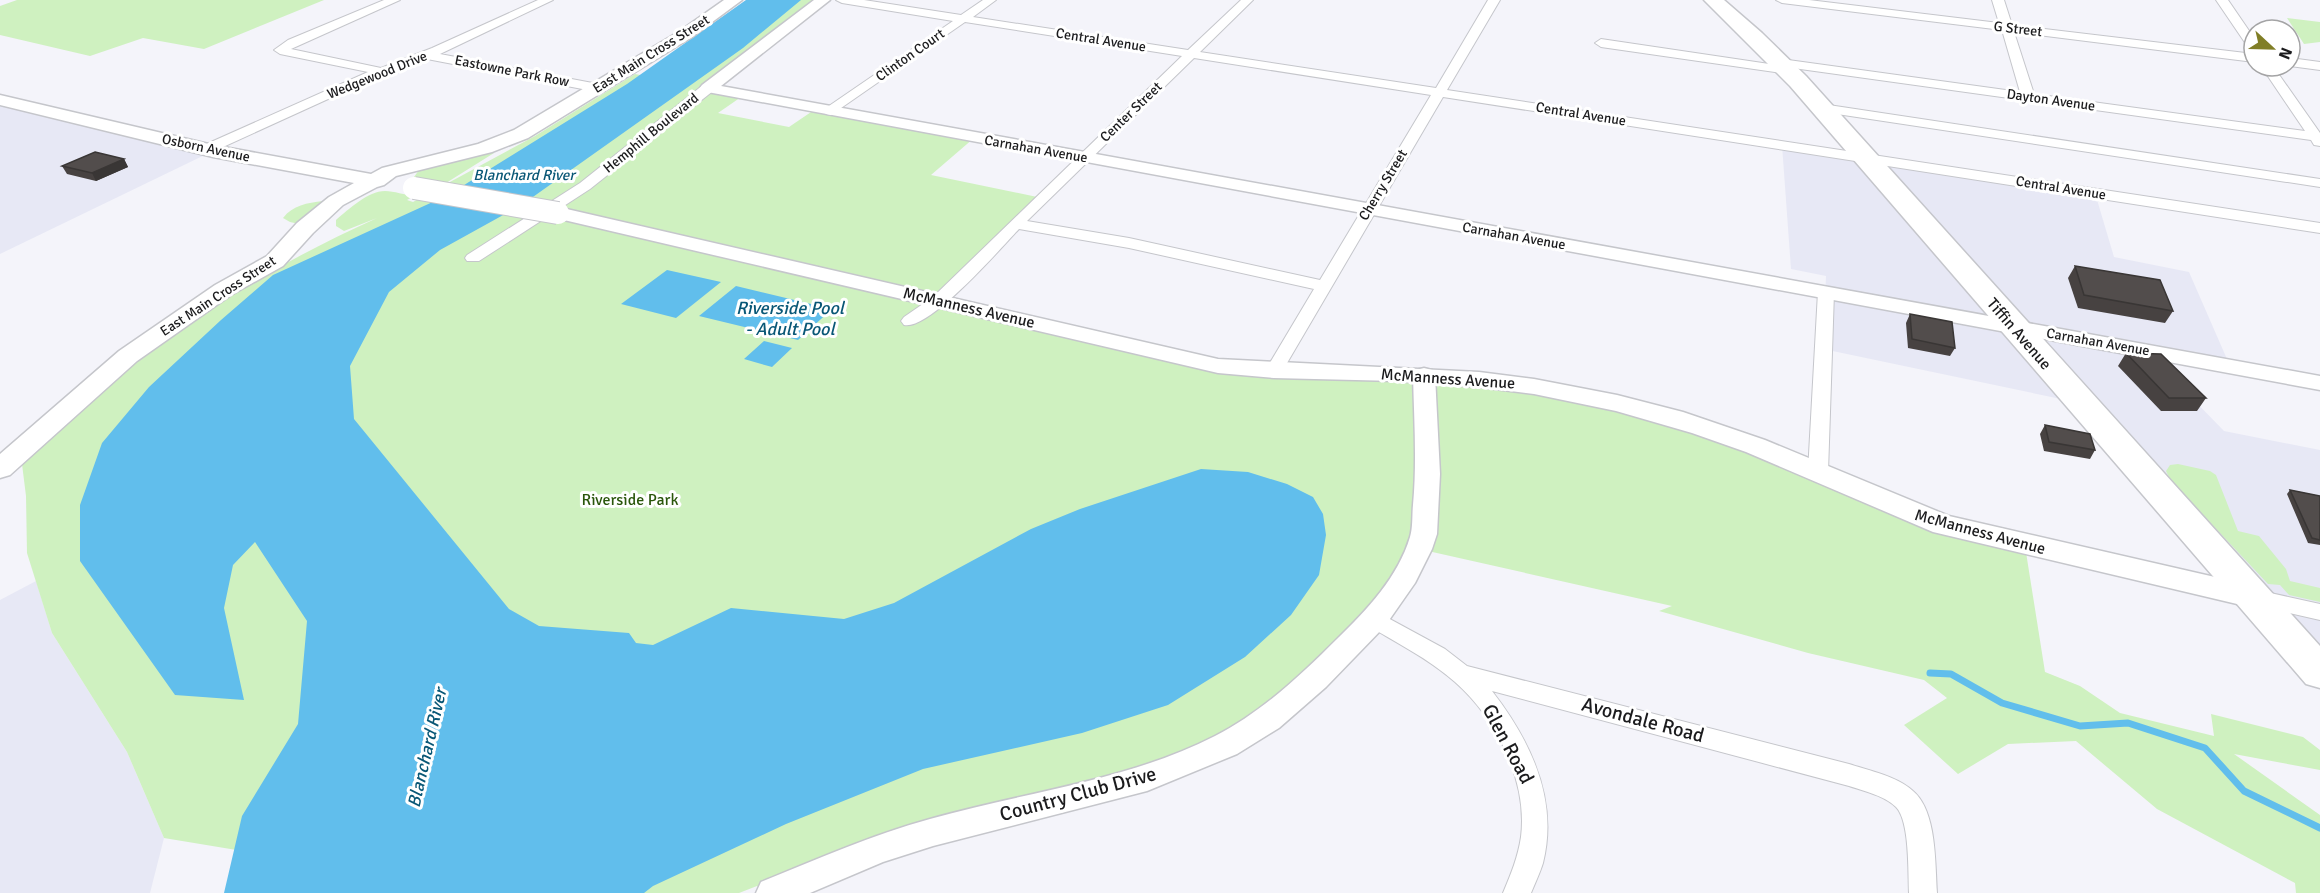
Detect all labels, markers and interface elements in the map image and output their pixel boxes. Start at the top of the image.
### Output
street label: East Main Cross Street [589,11,713,97]
street label: G Street [1993,18,2043,40]
north arrow [2242,18,2302,78]
street label: Central Avenue [1055,24,1147,56]
street label: Clinton Court [872,25,948,85]
text: N [2274,44,2296,62]
street label: Wedgewood Drive [325,47,429,103]
street label: Eastowne Park Row [453,52,571,90]
street label: Center Street [1097,78,1166,146]
street label: Dayton Avenue [2006,85,2096,115]
street label: Hemphill Boulevard [600,89,702,177]
street label: Central Avenue [1535,98,1627,130]
street label: Osborn Avenue [160,130,252,166]
street label: Carnahan Avenue [983,132,1089,166]
street label: Cherry Street [1355,146,1411,224]
water label: Blanchard River [473,166,577,184]
street label: Central Avenue [2015,172,2107,204]
street label: Carnahan Avenue [1461,219,1567,253]
street label: East Main Cross Street [157,252,279,340]
street label: McManness Avenue [901,283,1037,333]
street label: Tiffin Avenue [1982,294,2056,374]
water label: Riverside Pool - Adult Pool [736,297,846,340]
street label: Carnahan Avenue [2045,325,2151,359]
street label: McManness Avenue [1380,364,1516,394]
park label: Riverside Park [582,490,678,510]
street label: McManness Avenue [1912,505,2048,559]
water label: Blanchard River [403,684,452,810]
street label: Avondale Road [1579,692,1707,748]
street label: Glen Road [1477,700,1539,788]
street label: Country Club Drive [997,761,1159,827]

